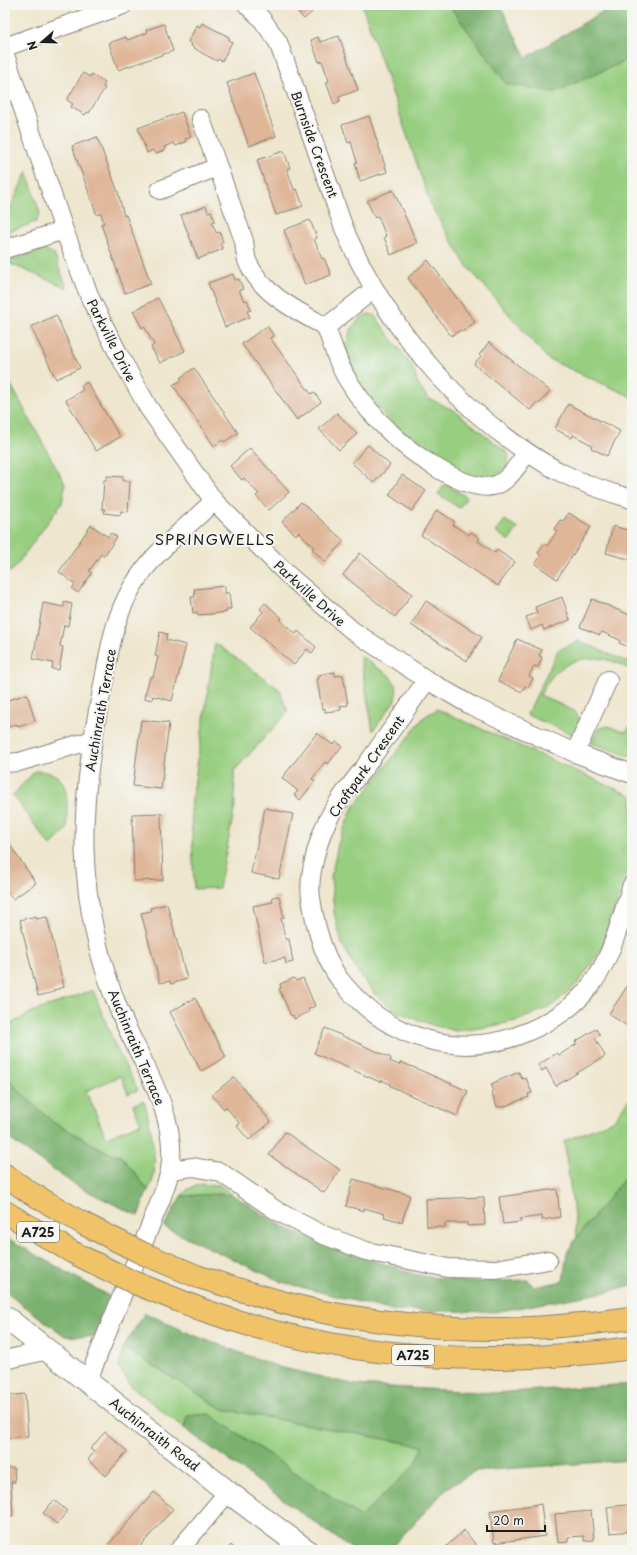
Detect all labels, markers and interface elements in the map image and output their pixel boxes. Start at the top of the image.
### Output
north arrow [22,22,62,62]
text: N [23,38,42,53]
street label: Burnside Crescent [287,88,343,200]
street label: Parkville Drive [83,295,141,385]
district label: SPRINGWELLS [155,527,275,550]
street label: Parkville Drive [270,556,350,630]
street label: Auchinraith Terrace [80,647,120,773]
street label: Croftpark Crescent [324,711,408,821]
street label: Auchinraith Terrace [104,986,170,1108]
road number: A725 [17,1222,59,1242]
road number: A725 [392,1345,434,1365]
street label: Auchinraith Road [106,1393,204,1475]
scale bar [487,1507,545,1533]
text: 20 m [493,1511,524,1529]

